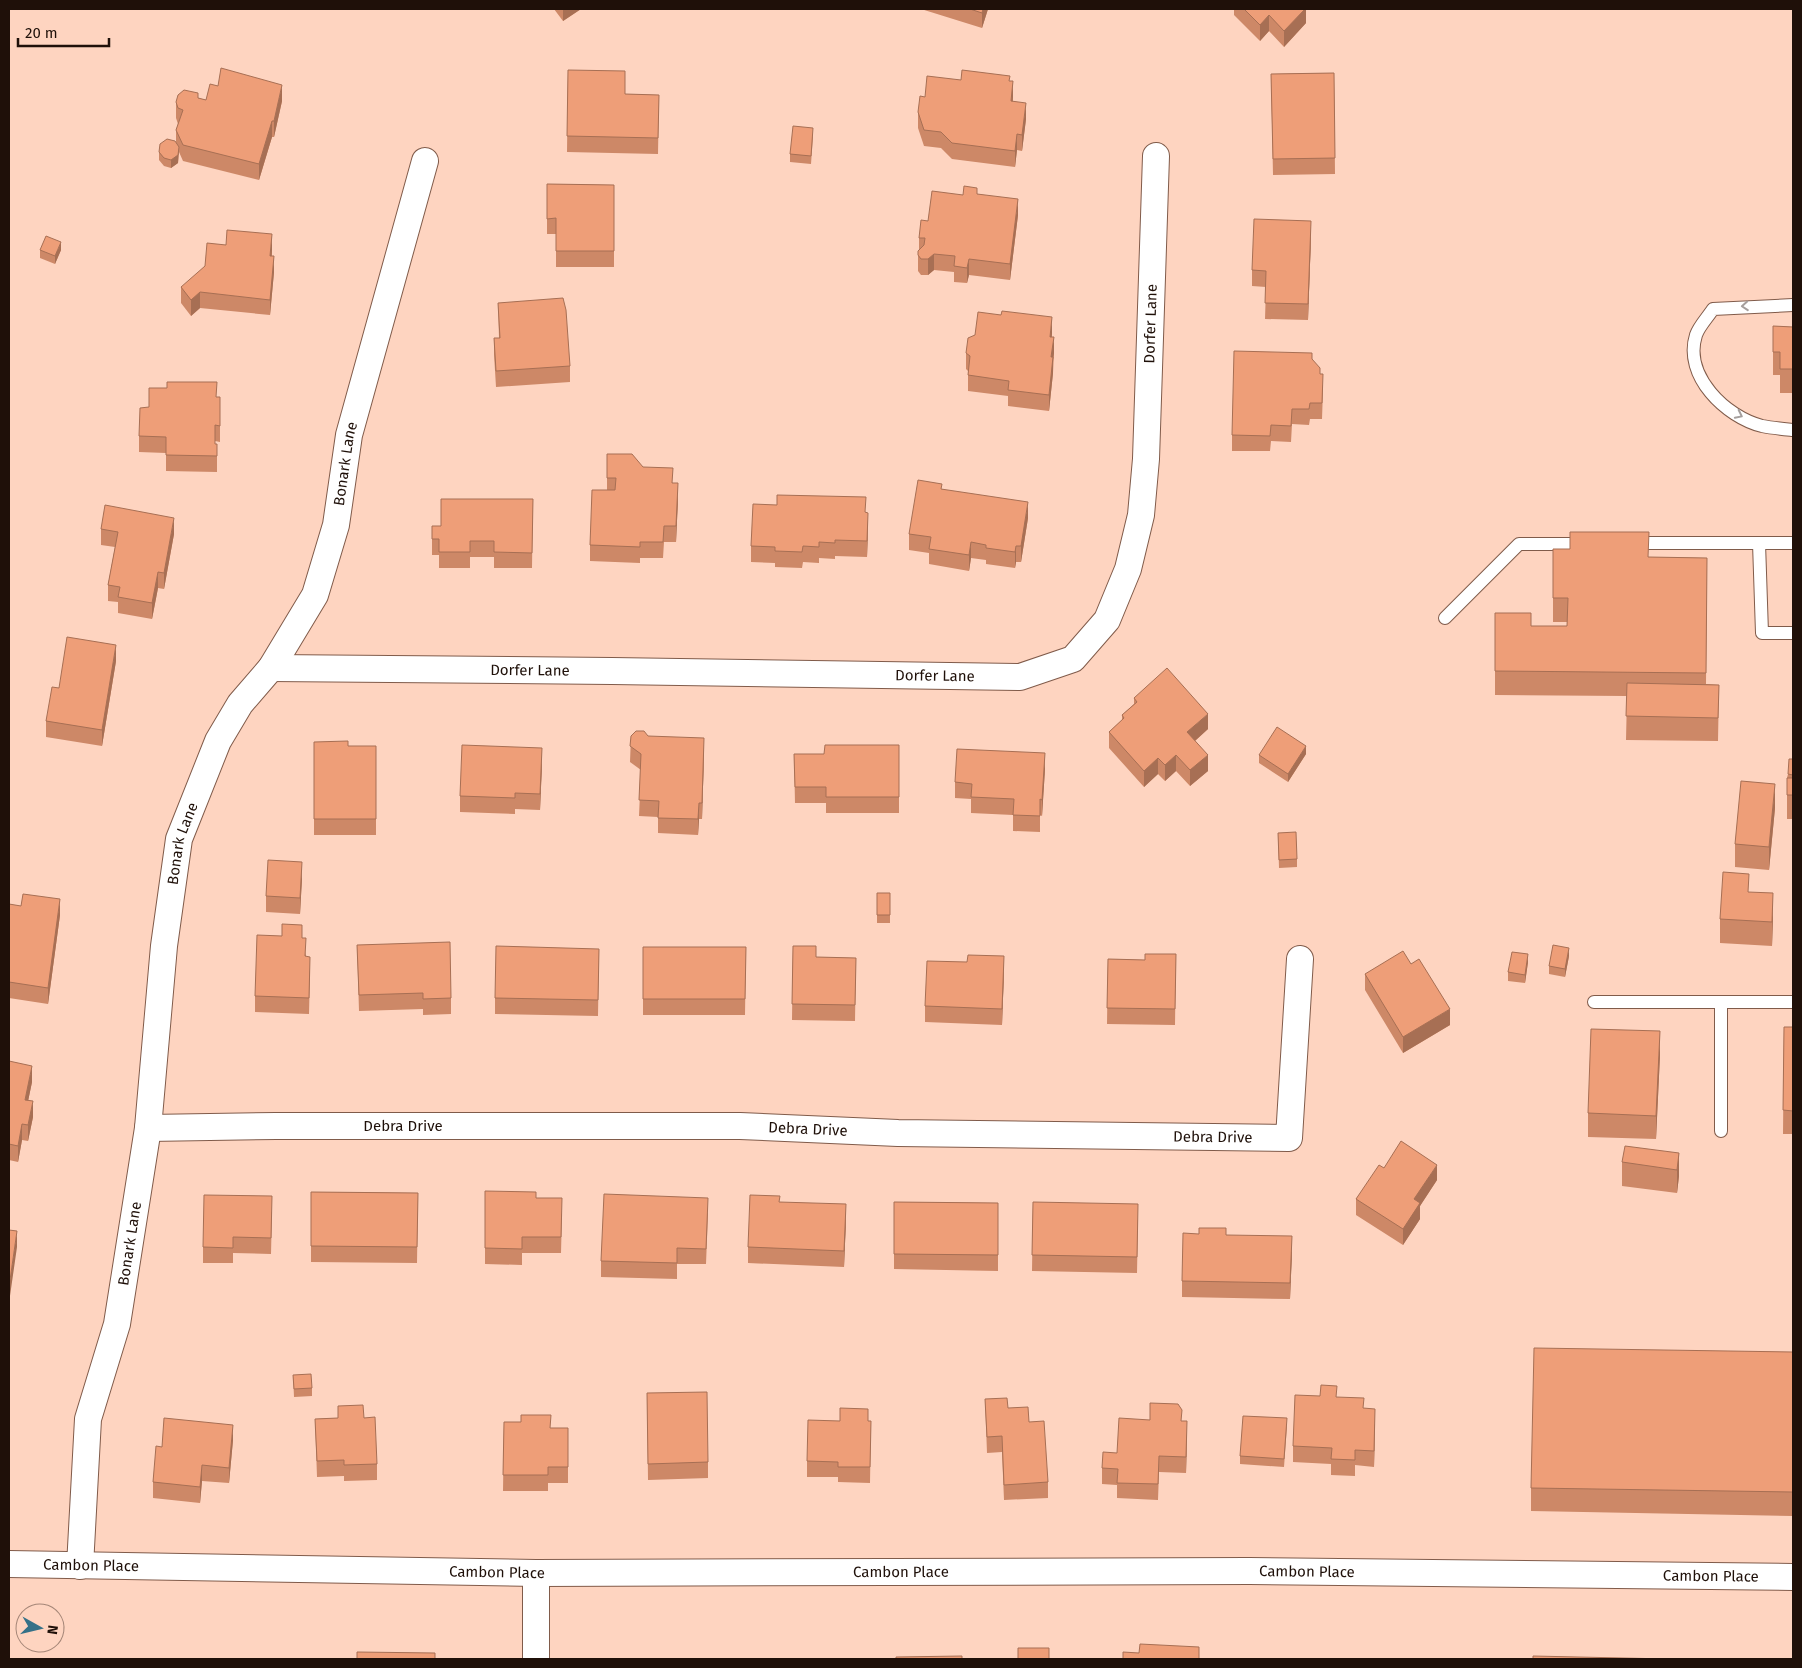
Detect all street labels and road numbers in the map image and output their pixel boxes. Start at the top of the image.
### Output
street label: Dorfer Lane [1140,284,1161,364]
street label: Bonark Lane [330,420,361,507]
street label: Dorfer Lane [490,661,570,680]
street label: Dorfer Lane [895,666,975,685]
street label: Bonark Lane [164,800,202,886]
street label: Debra Drive [363,1117,443,1135]
street label: Debra Drive [768,1118,848,1140]
street label: Debra Drive [1173,1128,1253,1147]
street label: Bonark Lane [114,1200,145,1287]
street label: Cambon Place [43,1556,139,1575]
street label: Cambon Place [1259,1562,1355,1581]
street label: Cambon Place [449,1563,545,1582]
street label: Cambon Place [853,1563,949,1581]
street label: Cambon Place [1663,1567,1759,1586]

